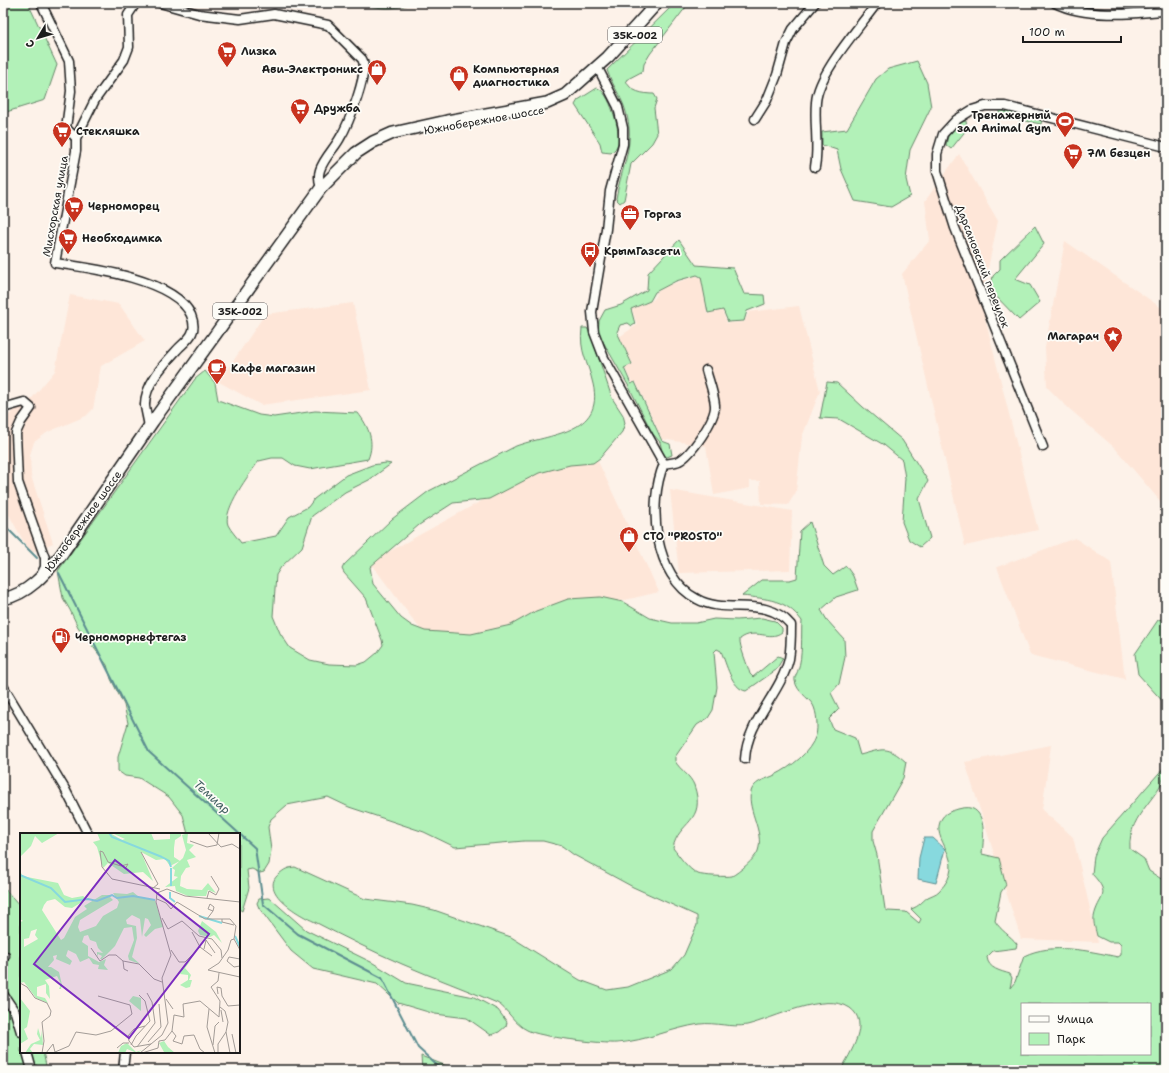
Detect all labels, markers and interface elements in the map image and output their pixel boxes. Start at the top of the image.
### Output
north arrow [18,18,58,58]
scale bar [1023,18,1121,44]
text: 100 m [1029,24,1065,40]
road number: 35К-002 [608,27,662,43]
text: С [22,36,39,51]
supermarket icon: Лизка [216,40,238,68]
place label: Лизка [241,44,277,59]
shop icon: Ави-Электроникс [366,58,388,86]
place label: Ави-Электроникс [262,62,363,77]
place label: Компьютерная диагностика [473,62,560,90]
shop icon: Компьютерная диагностика [448,64,470,92]
supermarket icon: Дружба [289,97,311,125]
place label: Дружба [314,101,361,116]
street label: Южнобережное шоссе [423,103,545,138]
place label: Тренажерный зал Animal Gym [957,108,1051,136]
sports icon: Тренажерный зал Animal Gym [1054,110,1076,138]
supermarket icon: Стекляшка [51,120,73,148]
place label: Стекляшка [76,124,140,139]
supermarket icon: 7М безцен [1062,142,1084,170]
place label: 7М безцен [1087,146,1150,161]
street label: Мисхорская улица [39,154,72,258]
supermarket icon: Черноморец [63,195,85,223]
place label: Черноморец [88,199,160,214]
street label: Дарсановский переулок [952,202,1013,330]
office icon: Горгаз [619,203,641,231]
place label: Горгаз [644,207,682,222]
supermarket icon: Необходимка [57,227,79,255]
place label: Необходимка [82,231,163,246]
bus stop icon: КрымГазсети [579,240,601,268]
place label: КрымГазсети [604,244,681,259]
road number: 35К-002 [213,303,267,319]
place icon: Магарач [1102,325,1124,353]
place label: Магарач [1047,329,1099,344]
cafe icon: Кафе магазин [206,357,228,385]
place label: Кафе магазин [231,361,315,376]
street label: Южнобережное шоссе [42,468,125,575]
shop icon: СТО "PROSTO" [618,525,640,553]
place label: СТО "PROSTO" [643,529,722,544]
fuel station icon: Черноморнефтегаз [50,626,72,654]
place label: Черноморнефтегаз [75,630,186,645]
water label: Темиар [190,776,234,818]
inset map [20,833,240,1053]
legend [1021,1003,1151,1055]
text: Улица [1057,1011,1094,1027]
text: Парк [1057,1031,1086,1047]

